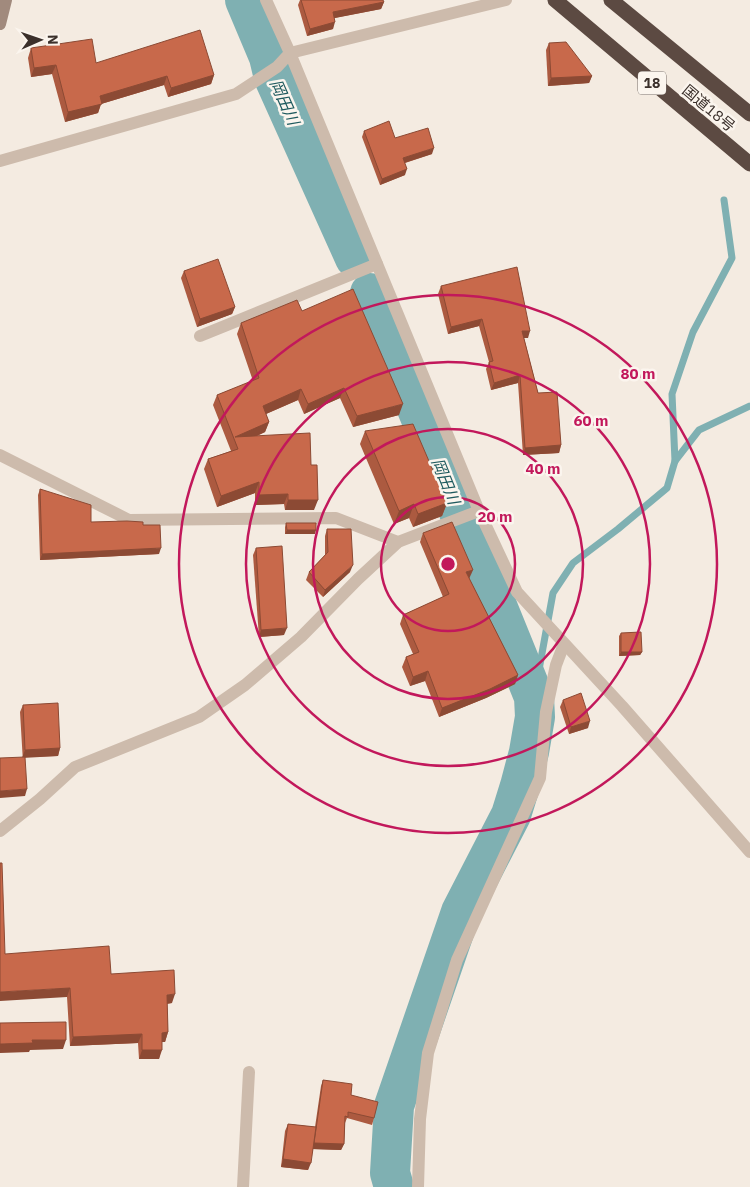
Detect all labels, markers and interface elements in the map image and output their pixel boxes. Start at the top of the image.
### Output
north arrow [15,15,65,65]
text: N [44,34,62,45]
road number: 18 [638,72,666,95]
water label: 岡田川 [266,76,305,130]
street label: 国道18号 [679,80,739,136]
text: 80 m [621,364,655,383]
text: 60 m [574,411,608,430]
water label: 岡田川 [428,455,465,509]
text: 40 m [526,459,560,478]
text: 20 m [478,507,512,526]
centre of rings [439,555,457,573]

